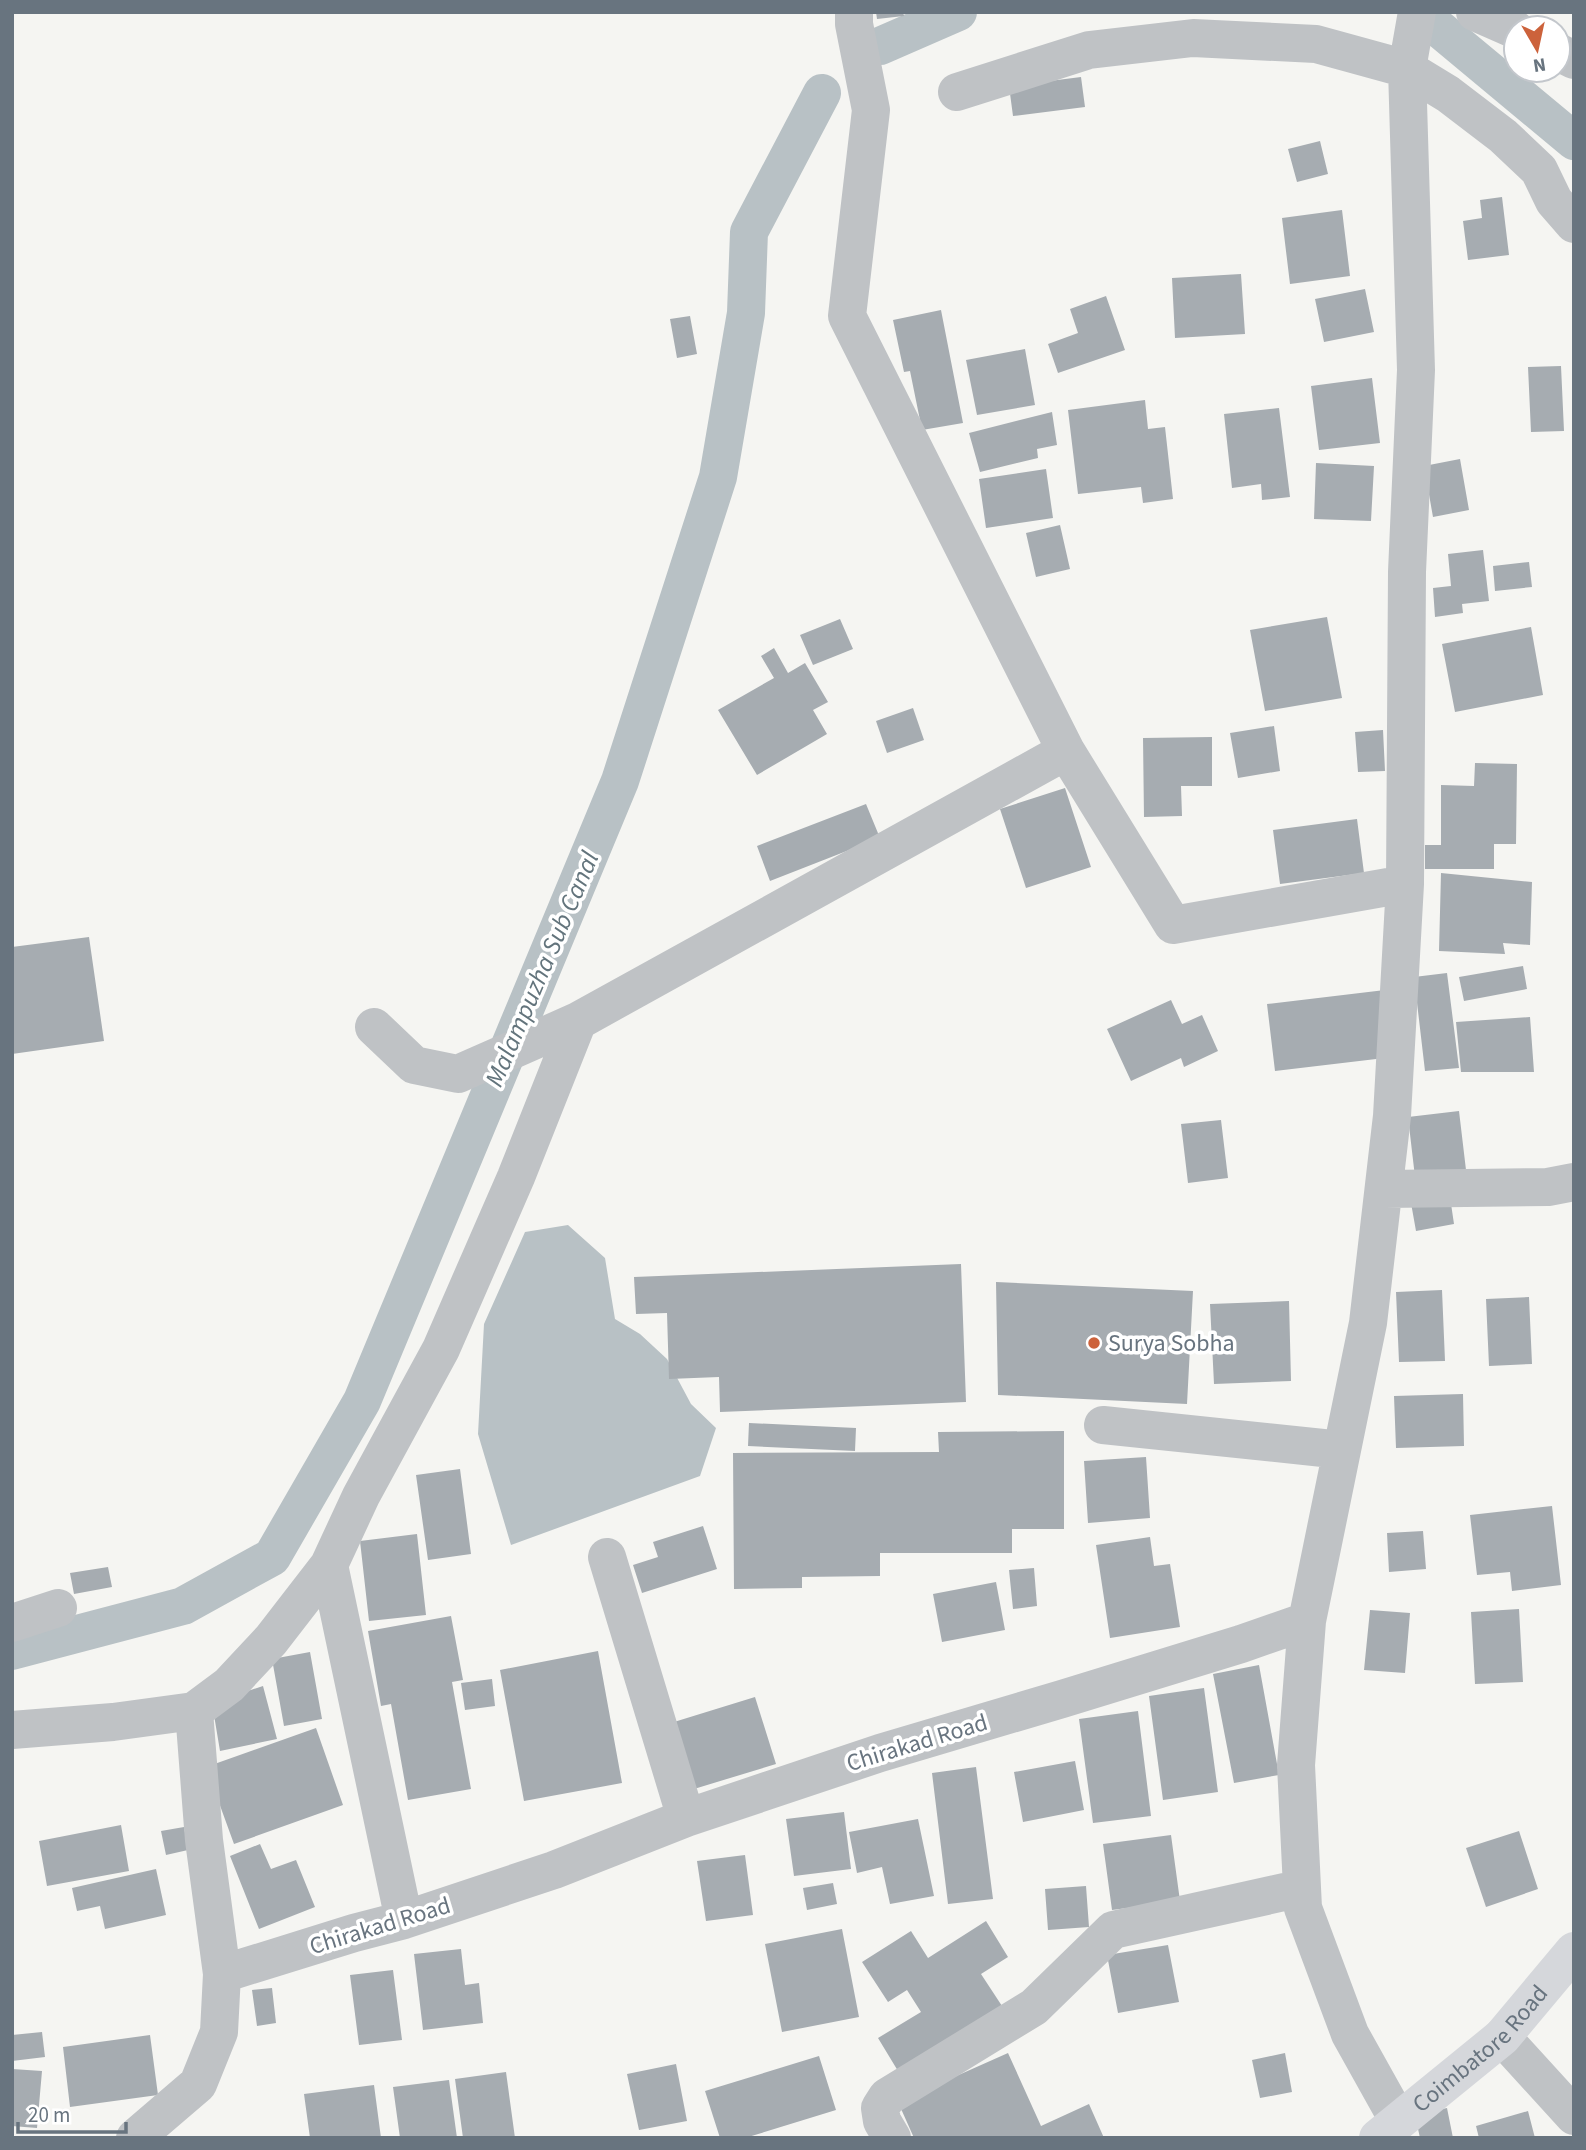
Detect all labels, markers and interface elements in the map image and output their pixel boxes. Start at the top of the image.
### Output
north arrow [1502,14,1572,84]
text: N [1531,50,1548,79]
water label: Malampuzha Sub Canal [476,845,609,1092]
place label: Surya Sobha [1108,1326,1235,1361]
marker: Surya Sobha [1086,1335,1102,1351]
street label: Chirakad Road [842,1705,992,1781]
street label: Chirakad Road [305,1888,455,1964]
street label: Coimbatore Road [1405,1977,1556,2121]
scale bar [18,2090,126,2134]
text: 20 m [28,2100,70,2130]

